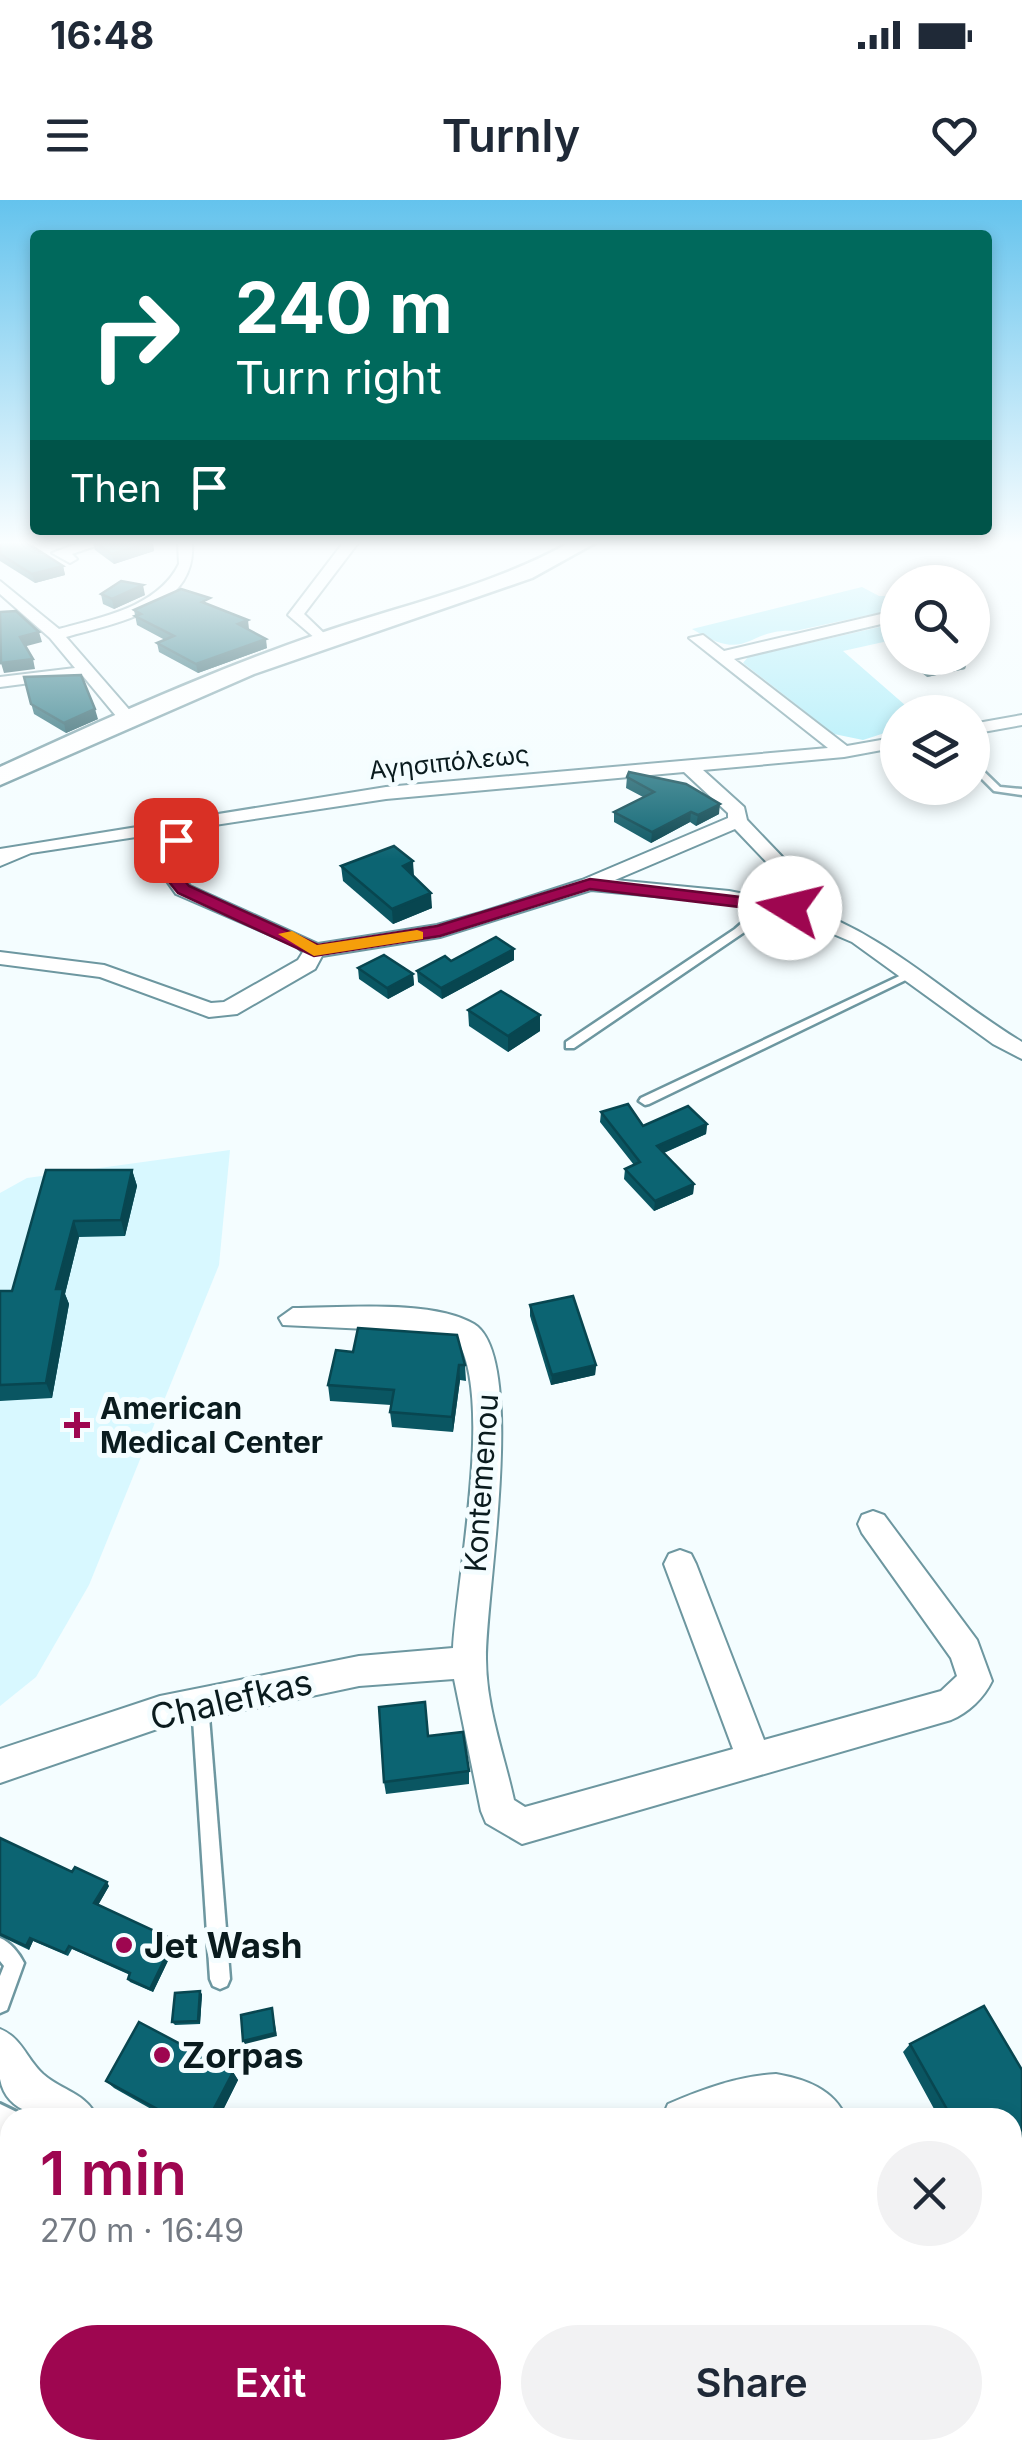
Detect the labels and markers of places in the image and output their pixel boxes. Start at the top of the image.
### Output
pin [134,798,219,883]
place label: American Medical Center [100,1390,323,1460]
marker: American Medical Center [64,1412,90,1438]
place label: Jet Wash [144,1924,302,1966]
marker: Jet Wash [113,1934,135,1956]
place label: Zorpas [182,2034,304,2076]
marker: Zorpas [151,2044,173,2066]

